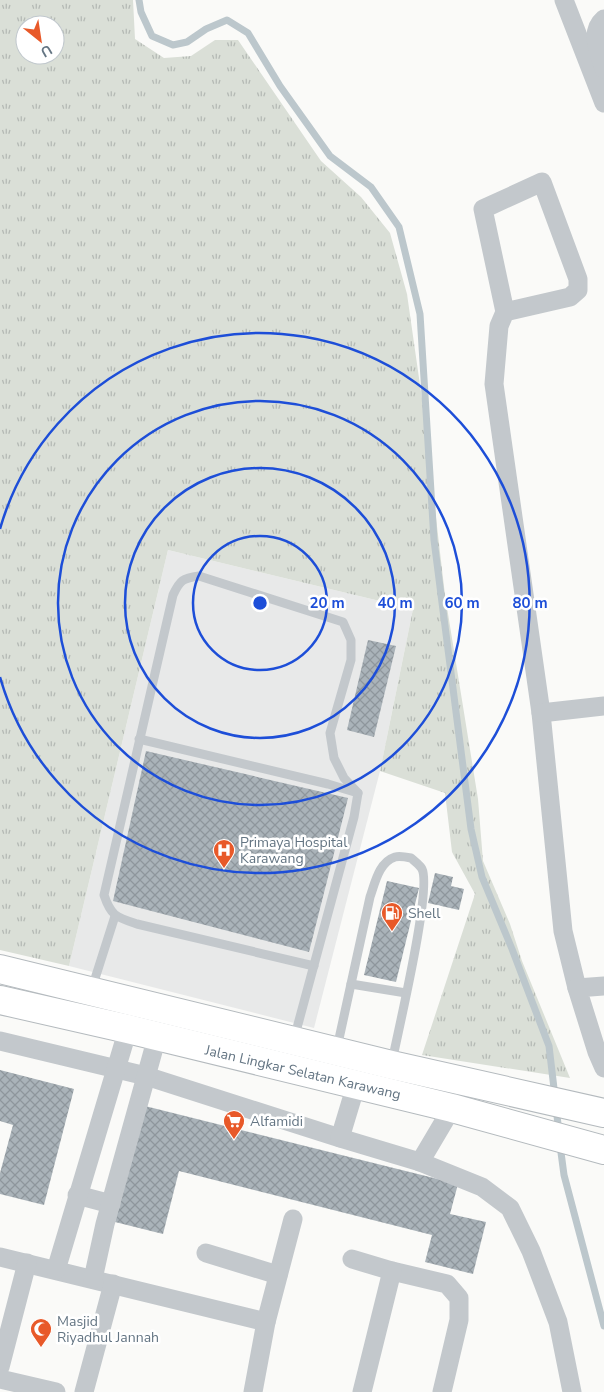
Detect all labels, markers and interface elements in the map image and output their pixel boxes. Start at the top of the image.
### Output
north arrow [15,15,65,65]
text: U [37,40,55,62]
text: 20 m [309,593,345,613]
text: 40 m [377,593,413,613]
text: 60 m [444,593,480,613]
text: 80 m [512,593,548,613]
centre of rings [251,594,269,612]
place label: Primaya Hospital Karawang [240,833,348,868]
hospital icon: Primaya Hospital Karawang [212,838,236,869]
fuel station icon: Shell [380,901,404,932]
place label: Shell [408,904,441,923]
street label: Jalan Lingkar Selatan Karawang [202,1040,403,1104]
supermarket icon: Alfamidi [222,1109,246,1140]
place label: Alfamidi [250,1112,303,1131]
place label: Masjid Riyadhul Jannah [57,1312,159,1347]
mosque icon: Masjid Riyadhul Jannah [29,1317,53,1348]

